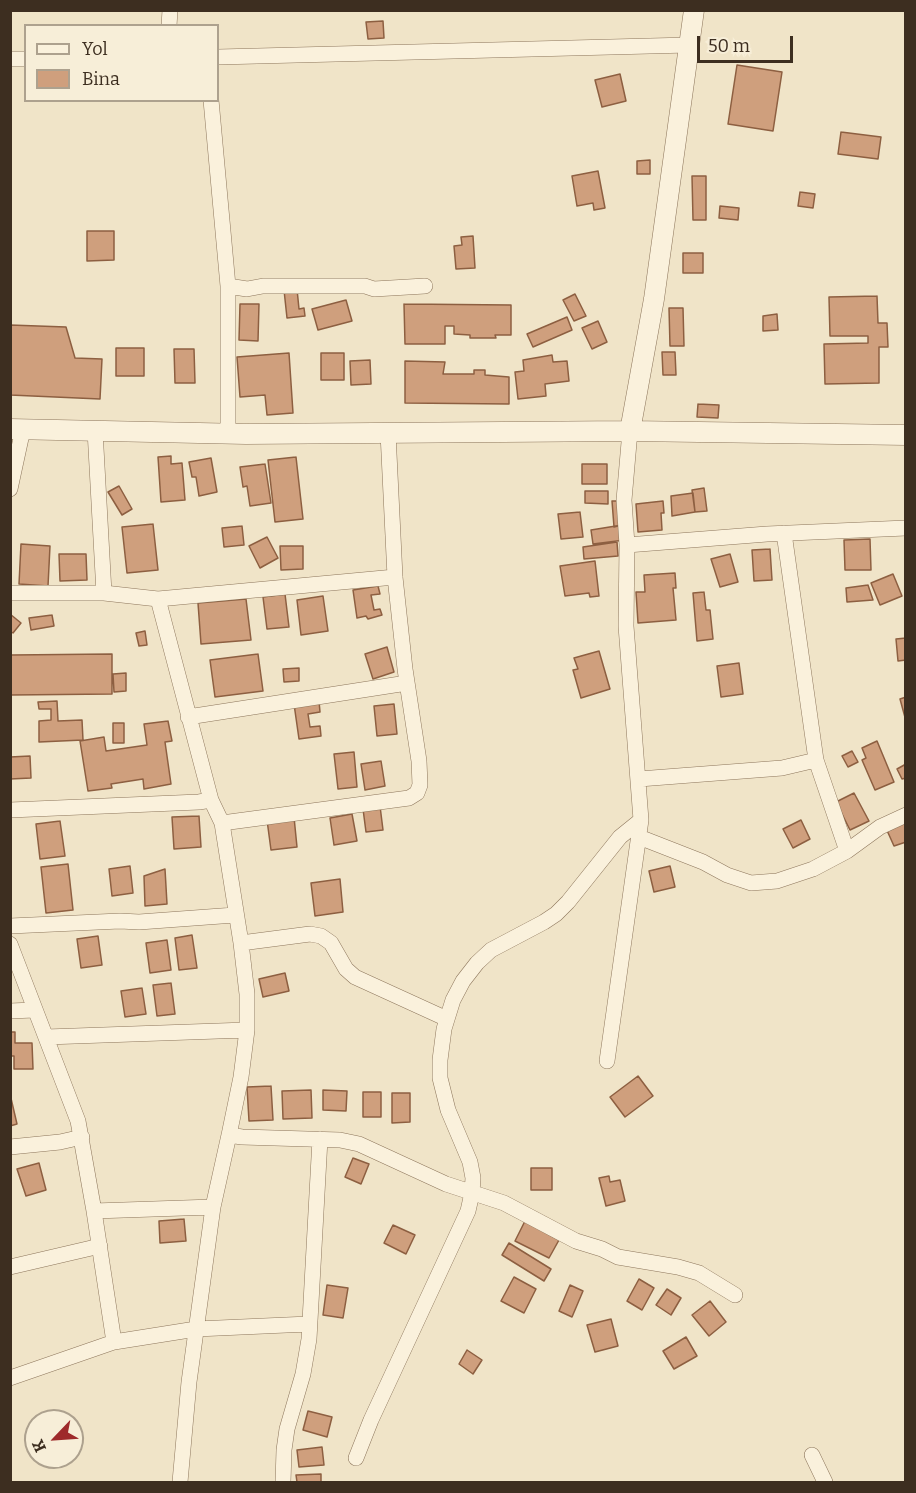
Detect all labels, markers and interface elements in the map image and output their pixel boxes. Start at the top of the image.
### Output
legend [24,24,219,102]
scale bar [700,24,796,62]
text: 50 m [708,35,750,57]
text: Yol [82,38,108,60]
text: Bina [82,68,120,90]
north arrow [24,1409,84,1469]
text: K [28,1437,50,1455]

